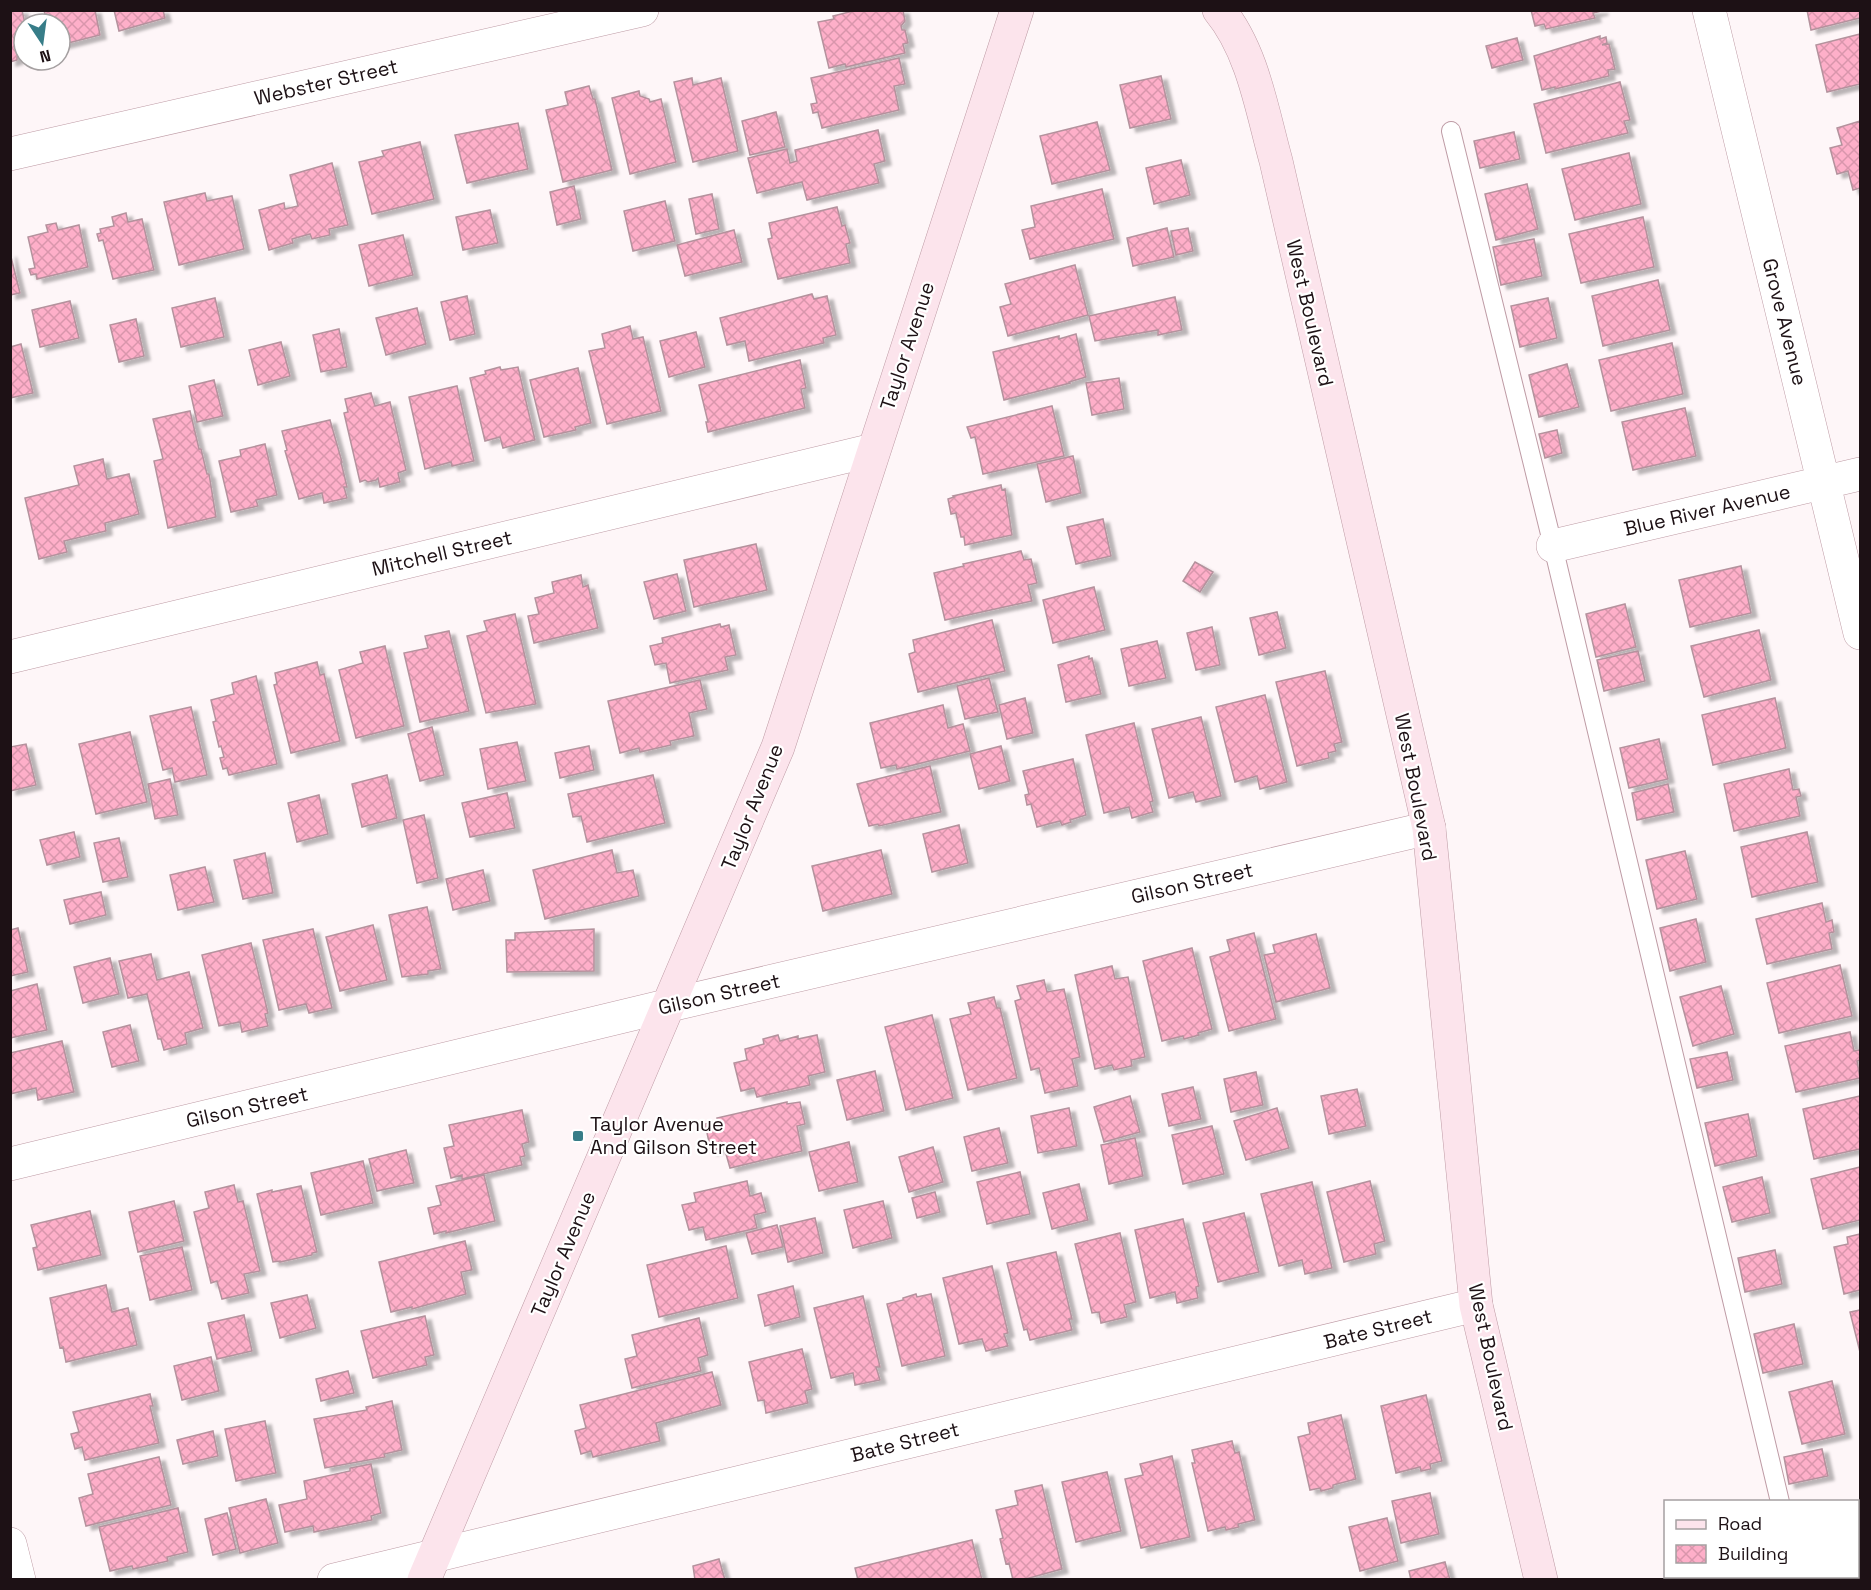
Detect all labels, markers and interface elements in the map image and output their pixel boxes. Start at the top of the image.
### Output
north arrow [12,12,72,72]
text: N [38,45,53,68]
street label: Webster Street [252,53,400,111]
street label: West Boulevard [1280,237,1340,389]
street label: Grove Avenue [1757,256,1813,388]
street label: Taylor Avenue [874,278,940,414]
street label: Blue River Avenue [1621,478,1793,542]
street label: Mitchell Street [369,524,515,582]
street label: West Boulevard [1389,711,1443,863]
street label: Taylor Avenue [715,740,789,874]
street label: Gilson Street [1128,856,1256,910]
street label: Gilson Street [655,967,783,1021]
street label: Gilson Street [183,1080,311,1134]
place label: Taylor Avenue And Gilson Street [590,1111,757,1160]
marker: Taylor Avenue And Gilson Street [571,1129,585,1143]
street label: Taylor Avenue [525,1187,601,1321]
street label: West Boulevard [1463,1281,1519,1433]
street label: Bate Street [1321,1303,1435,1355]
street label: Bate Street [848,1416,962,1468]
legend [1664,1500,1859,1578]
text: Road [1718,1512,1762,1535]
text: Building [1718,1542,1788,1565]

